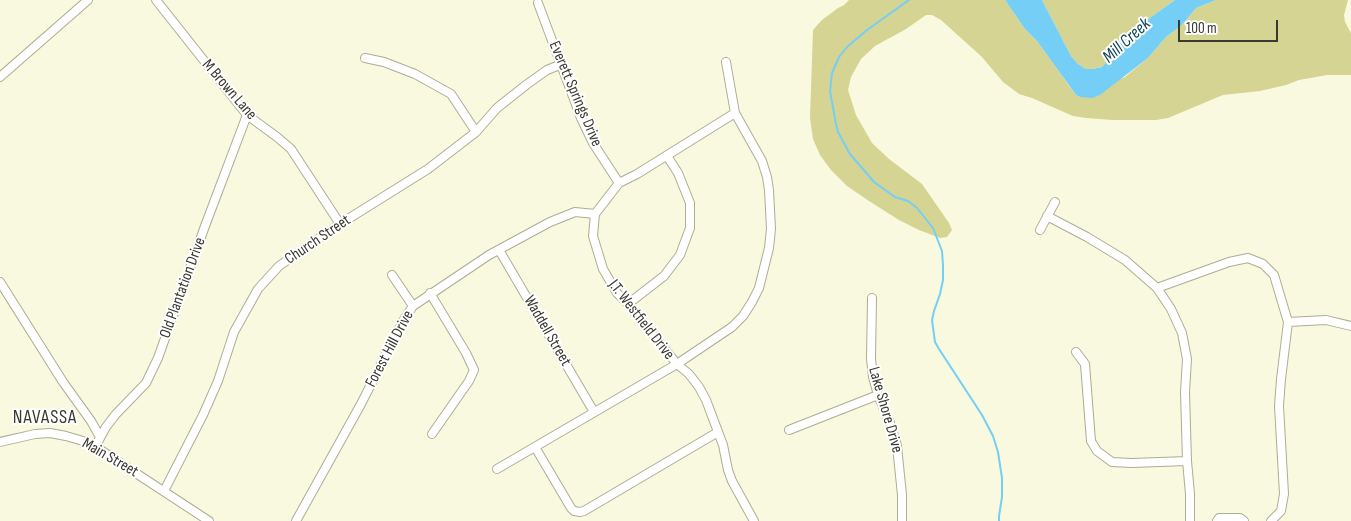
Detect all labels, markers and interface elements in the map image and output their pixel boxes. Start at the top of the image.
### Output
scale bar [1181,10,1281,42]
water label: Mill Creek [1099,14,1155,68]
text: 100 m [1186,19,1217,38]
street label: Everett Springs Drive [544,38,606,150]
street label: M Brown Lane [198,56,260,124]
street label: Church Street [281,211,355,269]
street label: Old Plantation Drive [156,235,210,341]
street label: J.T. Westfield Drive [604,276,678,364]
street label: Waddell Street [519,292,575,370]
street label: Forest Hill Drive [362,307,418,391]
street label: Lake Shore Drive [864,365,906,455]
district label: NAVASSA [12,407,78,429]
street label: Main Street [78,434,142,482]

